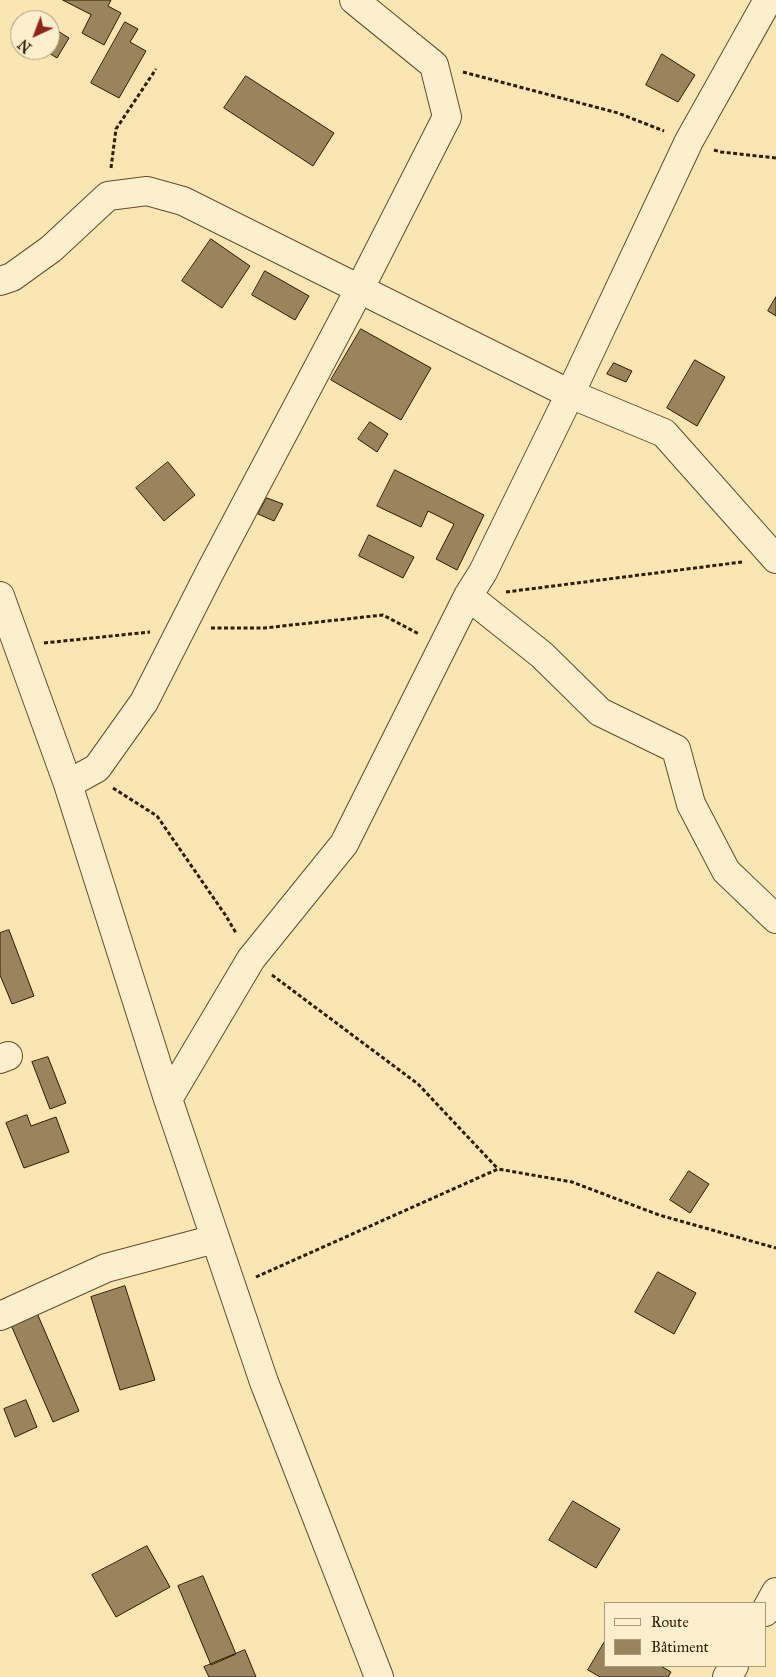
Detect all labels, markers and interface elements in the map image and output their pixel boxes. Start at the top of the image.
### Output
north arrow [10,10,60,60]
text: N [15,35,35,56]
legend [604,1602,766,1667]
text: Route [651,1613,689,1631]
text: Bâtiment [651,1638,709,1656]

